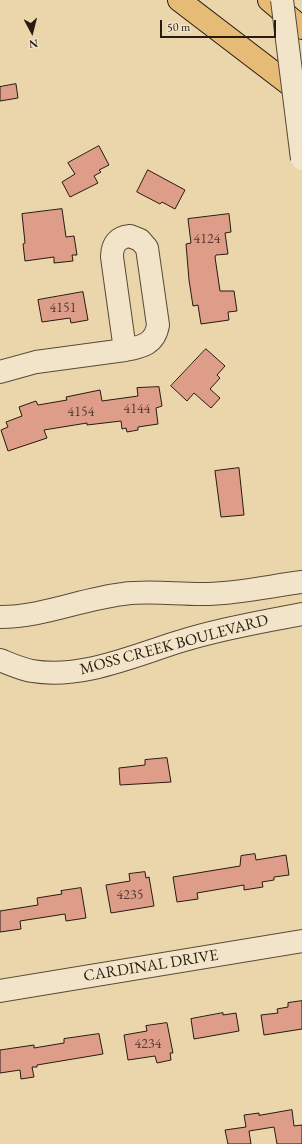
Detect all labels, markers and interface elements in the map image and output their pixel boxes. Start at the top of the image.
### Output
north arrow [12,12,52,52]
scale bar [162,12,278,38]
text: 50 m [167,19,190,35]
text: N [28,36,39,51]
house number: 4124 [194,231,220,247]
house number: 4151 [50,300,76,316]
house number: 4144 [124,401,150,417]
house number: 4154 [68,404,94,420]
street label: MOSS CREEK BOULEVARD [78,611,270,679]
house number: 4235 [117,887,143,903]
street label: CARDINAL DRIVE [82,946,220,986]
house number: 4234 [135,1036,161,1052]

